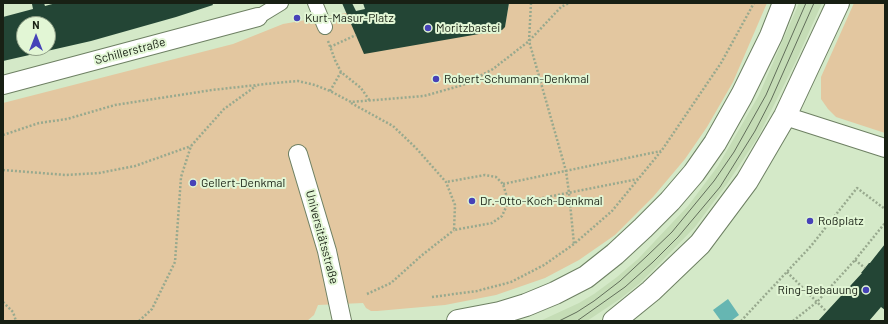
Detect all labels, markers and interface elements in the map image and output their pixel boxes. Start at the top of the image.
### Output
place label: Kurt-Masur-Platz [305,11,394,25]
marker: Kurt-Masur-Platz [292,13,302,23]
north arrow [16,16,56,56]
text: N [32,18,40,31]
place label: Moritzbastei [436,21,500,35]
marker: Moritzbastei [423,23,433,33]
street label: Schillerstraße [93,35,167,67]
place label: Robert-Schumann-Denkmal [444,72,589,86]
marker: Robert-Schumann-Denkmal [431,74,441,84]
place label: Gellert-Denkmal [201,176,285,190]
marker: Gellert-Denkmal [188,178,198,188]
street label: Universitätsstraße [303,189,341,285]
place label: Dr.-Otto-Koch-Denkmal [480,194,603,208]
marker: Dr.-Otto-Koch-Denkmal [467,196,477,206]
place label: Roßplatz [818,214,864,228]
marker: Roßplatz [805,216,815,226]
place label: Ring-Bebauung [778,283,858,297]
marker: Ring-Bebauung [861,285,871,295]

